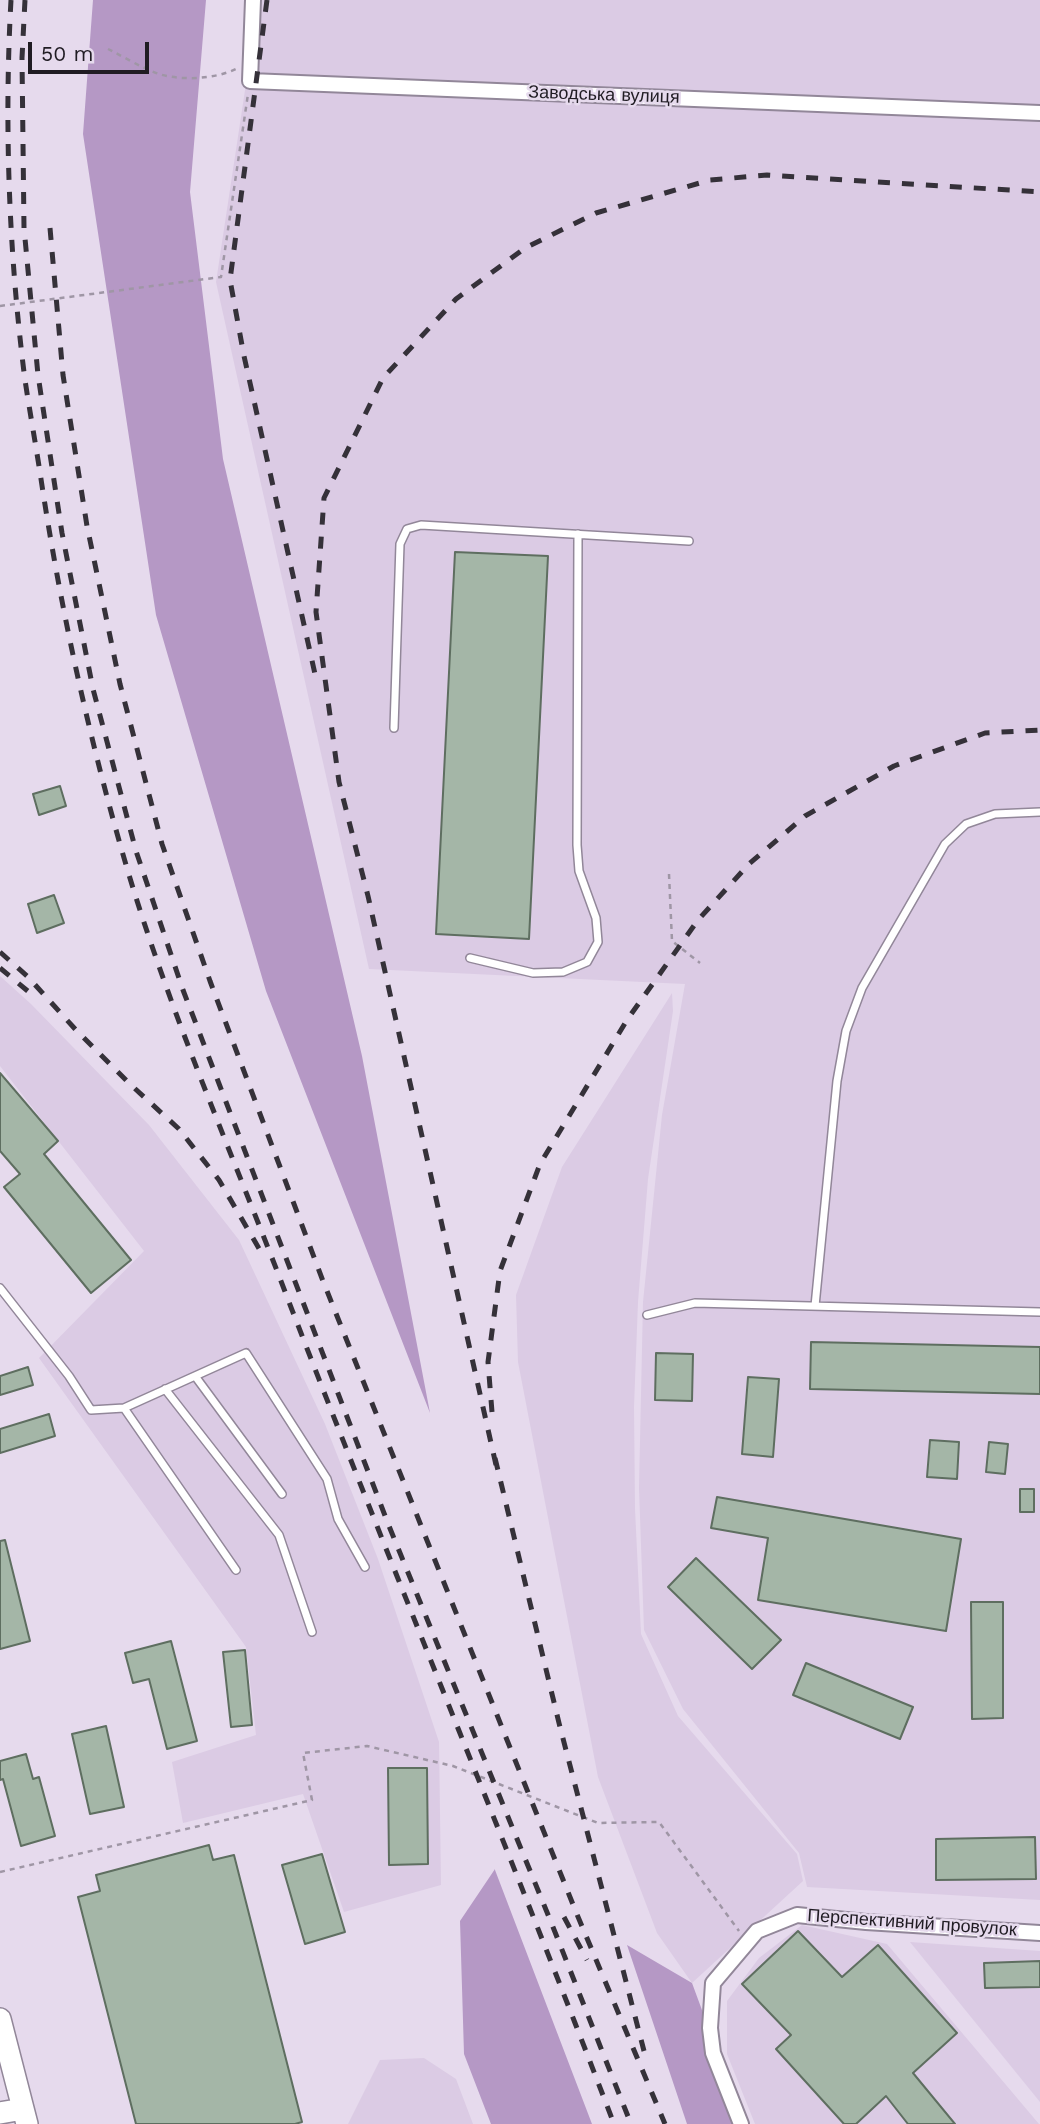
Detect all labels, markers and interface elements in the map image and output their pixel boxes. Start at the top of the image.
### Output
scale bar [32,28,152,72]
text: 50 m [41,41,93,66]
street label: Заводська вулиця [528,82,680,108]
street label: Перспективний провулок [807,1905,1017,1941]

